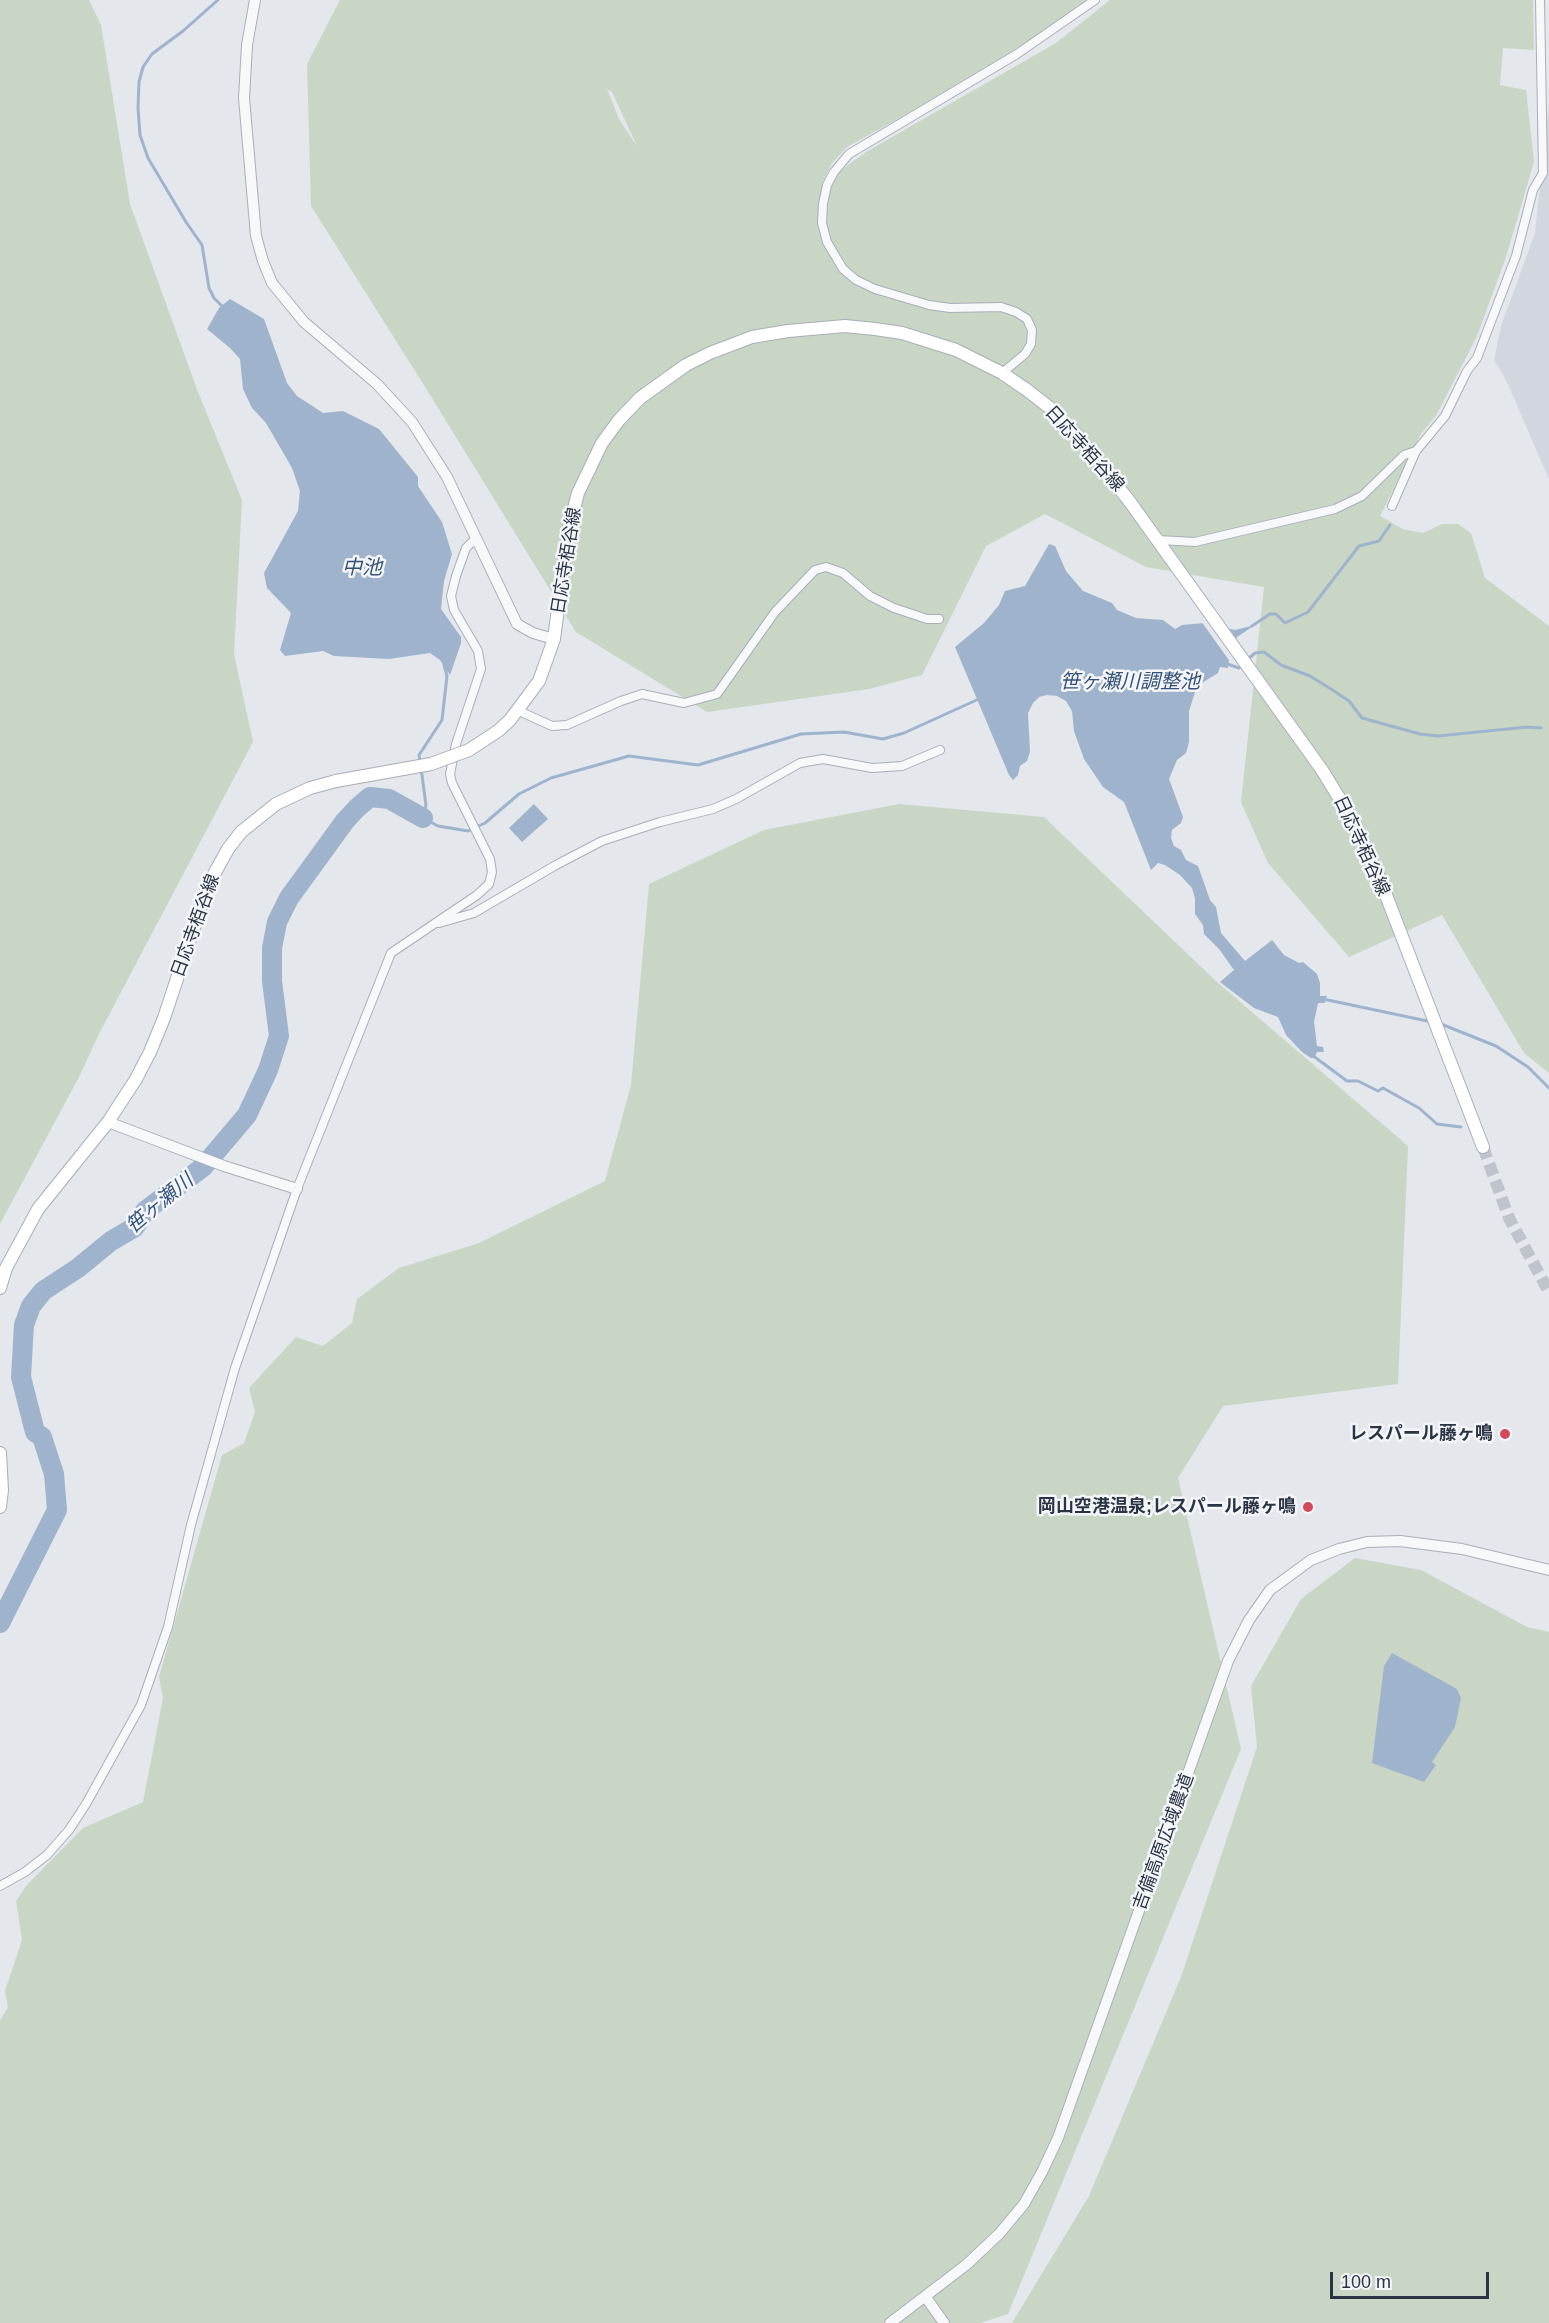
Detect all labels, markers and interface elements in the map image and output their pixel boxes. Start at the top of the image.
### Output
street label: 日応寺栢谷線 [1040,402,1128,496]
street label: 日応寺栢谷線 [548,506,586,616]
water label: 中池 [342,556,382,580]
water label: 笹ヶ瀬川調整池 [1060,670,1200,694]
street label: 日応寺栢谷線 [1328,792,1394,900]
street label: 日応寺栢谷線 [167,872,225,980]
water label: 笹ヶ瀬川 [122,1169,198,1239]
place label: レスパール藤ヶ鳴 [1349,1423,1493,1445]
marker: レスパール藤ヶ鳴 [1498,1427,1512,1441]
place label: 岡山空港温泉;レスパール藤ヶ鳴 [1038,1496,1296,1518]
marker: 岡山空港温泉;レスパール藤ヶ鳴 [1301,1500,1315,1514]
street label: 吉備高原広域農道 [1129,1771,1199,1913]
scale bar [1333,2260,1492,2298]
text: 100 m [1341,2272,1391,2292]

